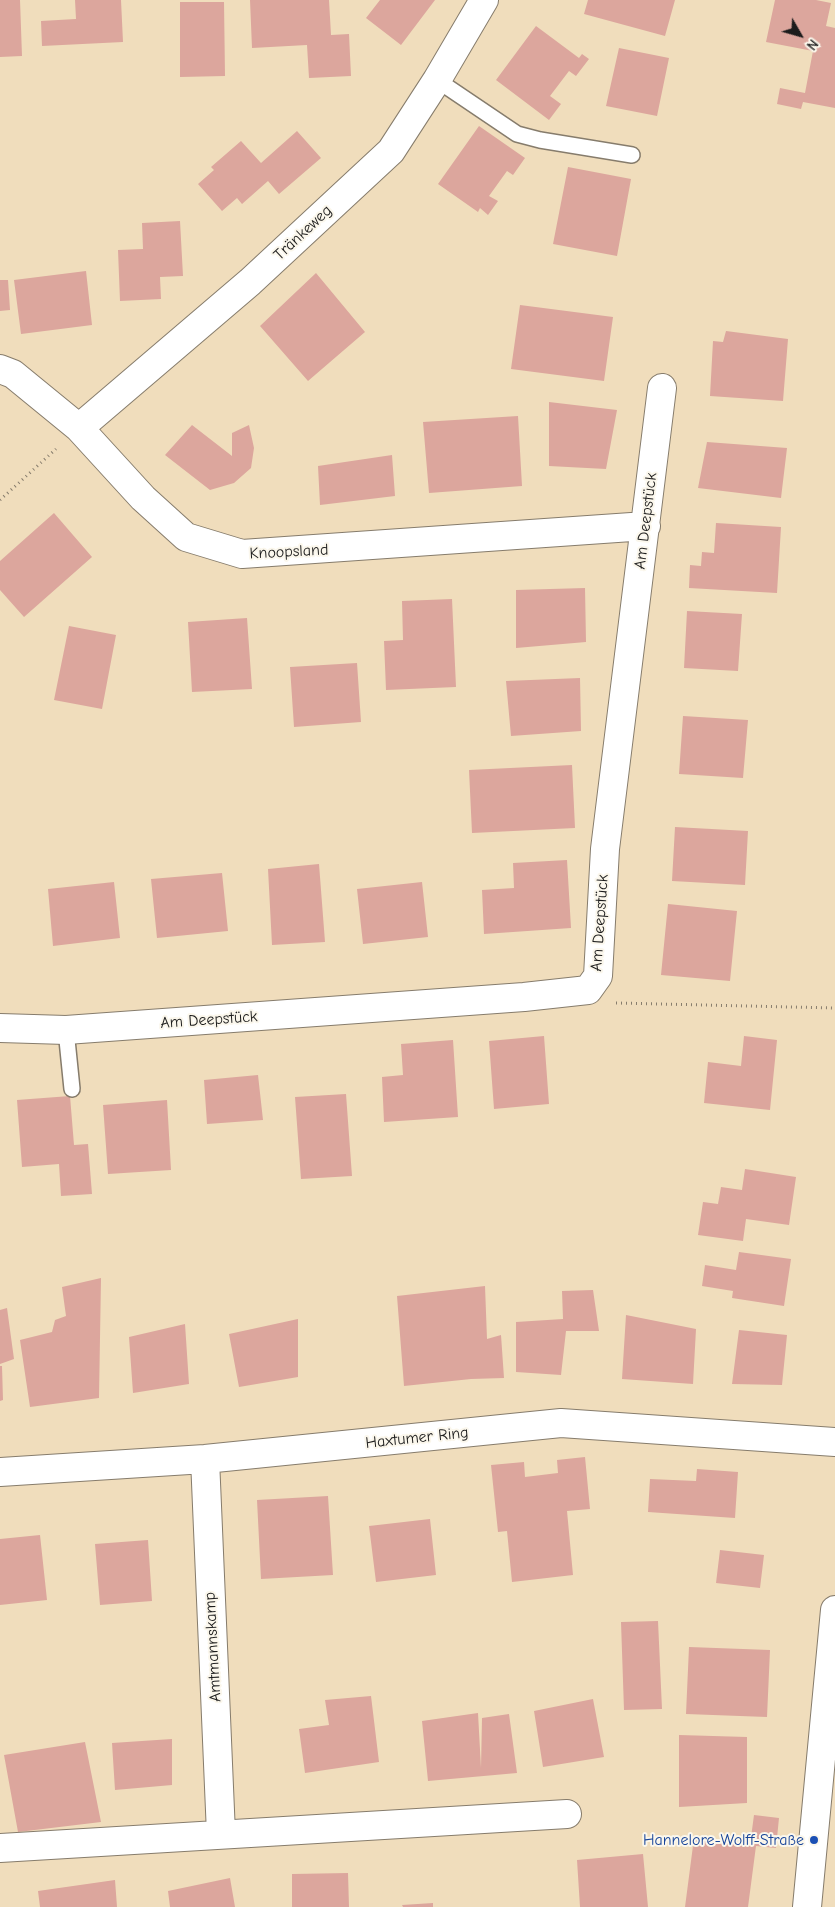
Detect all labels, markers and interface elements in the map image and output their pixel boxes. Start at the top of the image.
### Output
north arrow [775,10,825,60]
text: N [803,36,822,53]
street label: Tränkeweg [270,201,336,265]
street label: Am Deepstück [631,472,661,570]
street label: Knoopsland [249,540,329,564]
street label: Am Deepstück [587,874,613,972]
street label: Am Deepstück [160,1007,258,1033]
street label: Haxtumer Ring [364,1423,470,1453]
street label: Amtmannskamp [201,1591,225,1703]
place label: Hannelore-Wolff-Straße [643,1830,804,1850]
marker: Hannelore-Wolff-Straße [808,1834,820,1846]

